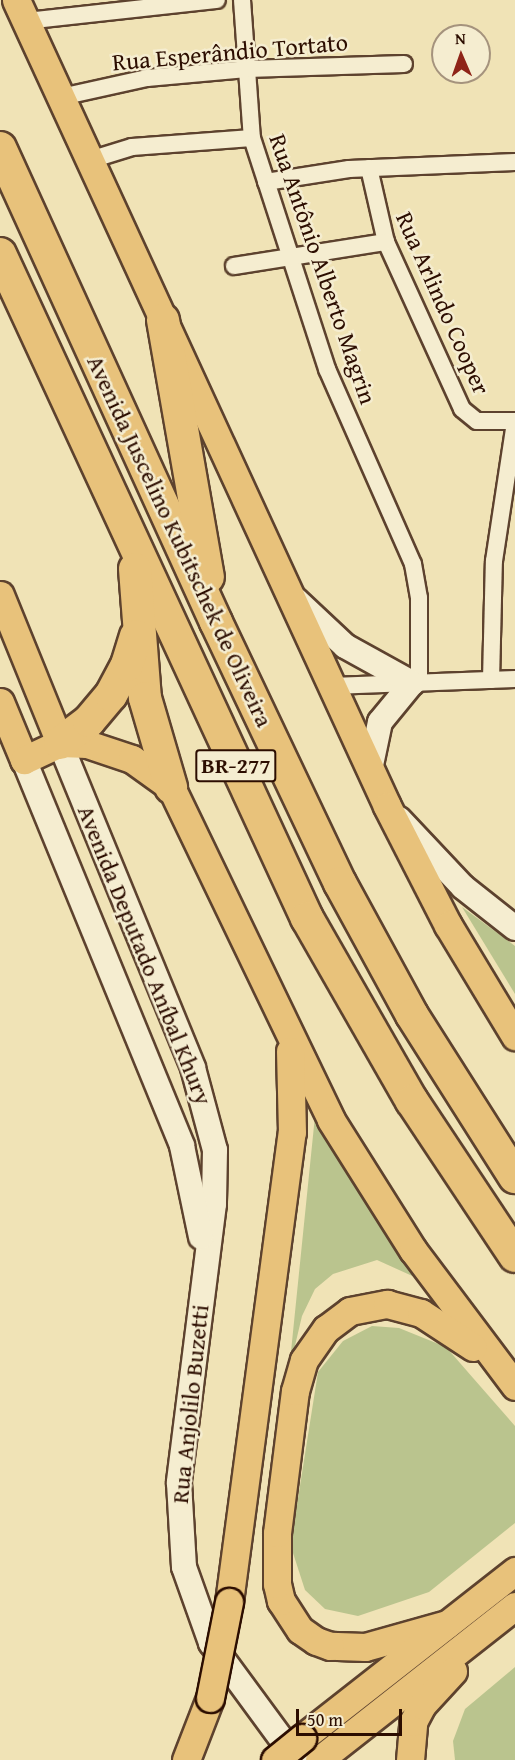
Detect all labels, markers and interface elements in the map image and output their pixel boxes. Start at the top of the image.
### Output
north arrow [431,24,491,84]
text: N [455,26,466,50]
street label: Rua Esperândio Tortato [111,27,349,77]
street label: Rua Antônio Alberto Magrin [263,130,383,408]
street label: Rua Arlindo Cooper [390,207,496,399]
street label: Avenida Juscelino Kubitschek de Oliveira [81,351,279,731]
road number: BR-277 [194,747,278,785]
street label: Avenida Deputado Aníbal Khury [72,801,218,1109]
street label: Rua Anjolilo Buzetti [165,1303,215,1505]
scale bar [299,1697,406,1735]
text: 50 m [307,1706,343,1733]

